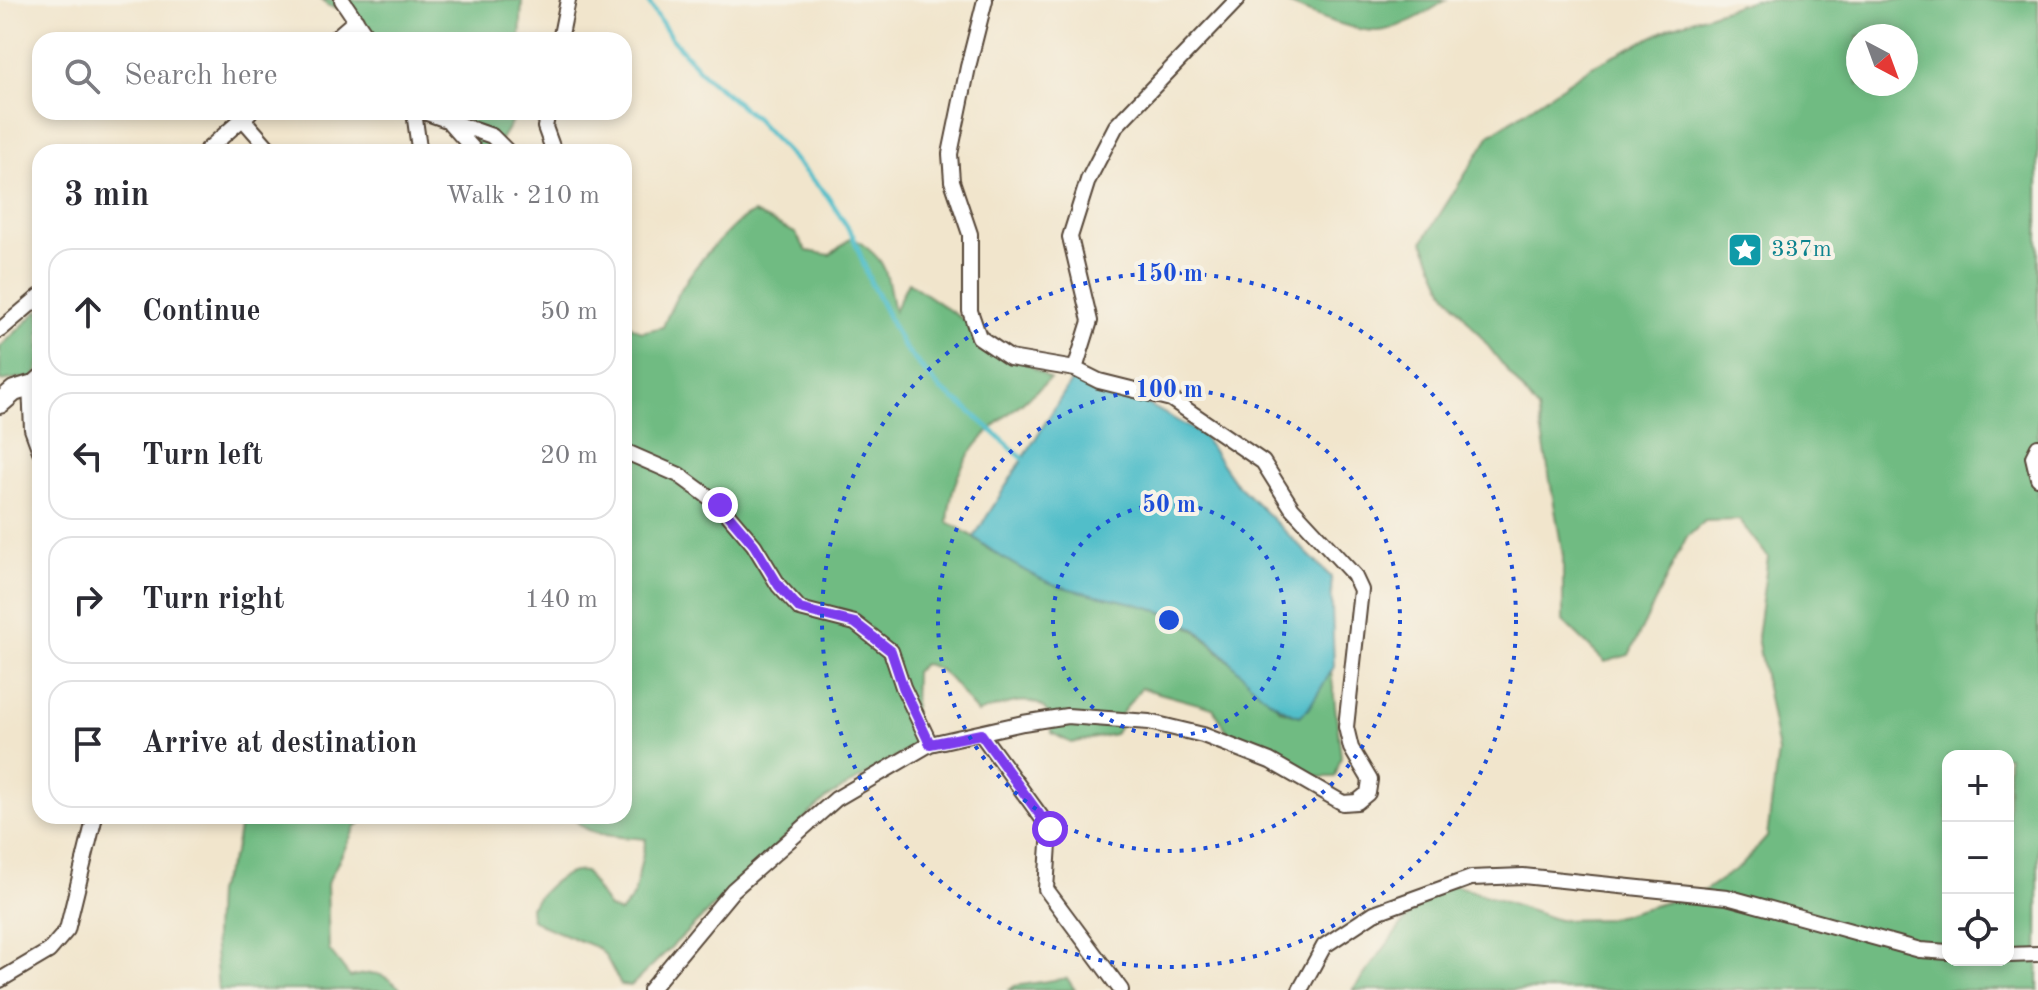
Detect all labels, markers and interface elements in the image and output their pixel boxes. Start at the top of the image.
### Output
north arrow [1846,24,1918,96]
search box [32,32,632,120]
icon: search [60,54,104,98]
text: Search here [124,61,278,91]
text: 3 min [64,179,149,213]
text: Walk · 210 m [446,183,600,209]
place icon: 337m [1726,231,1764,269]
place label: 337m [1771,238,1832,262]
text: 150 m [1135,262,1203,287]
icon: ahead [66,290,110,334]
text: Continue [142,297,261,327]
text: 50 m [540,299,598,325]
text: 100 m [1135,379,1203,403]
icon: left [66,434,110,478]
text: Turn left [142,441,263,471]
text: 20 m [540,443,598,469]
route end [702,487,738,523]
text: 50 m [1142,493,1196,518]
icon: right [66,578,110,622]
text: Turn right [142,585,284,615]
text: 140 m [525,587,598,613]
centre of rings [1155,606,1183,634]
icon: arrive [66,722,110,766]
text: Arrive at destination [142,729,417,759]
map controls [1942,750,2014,966]
button: + [1942,750,2014,822]
route start [1032,811,1068,847]
button: − [1942,822,2014,894]
button: locate [1942,894,2014,966]

